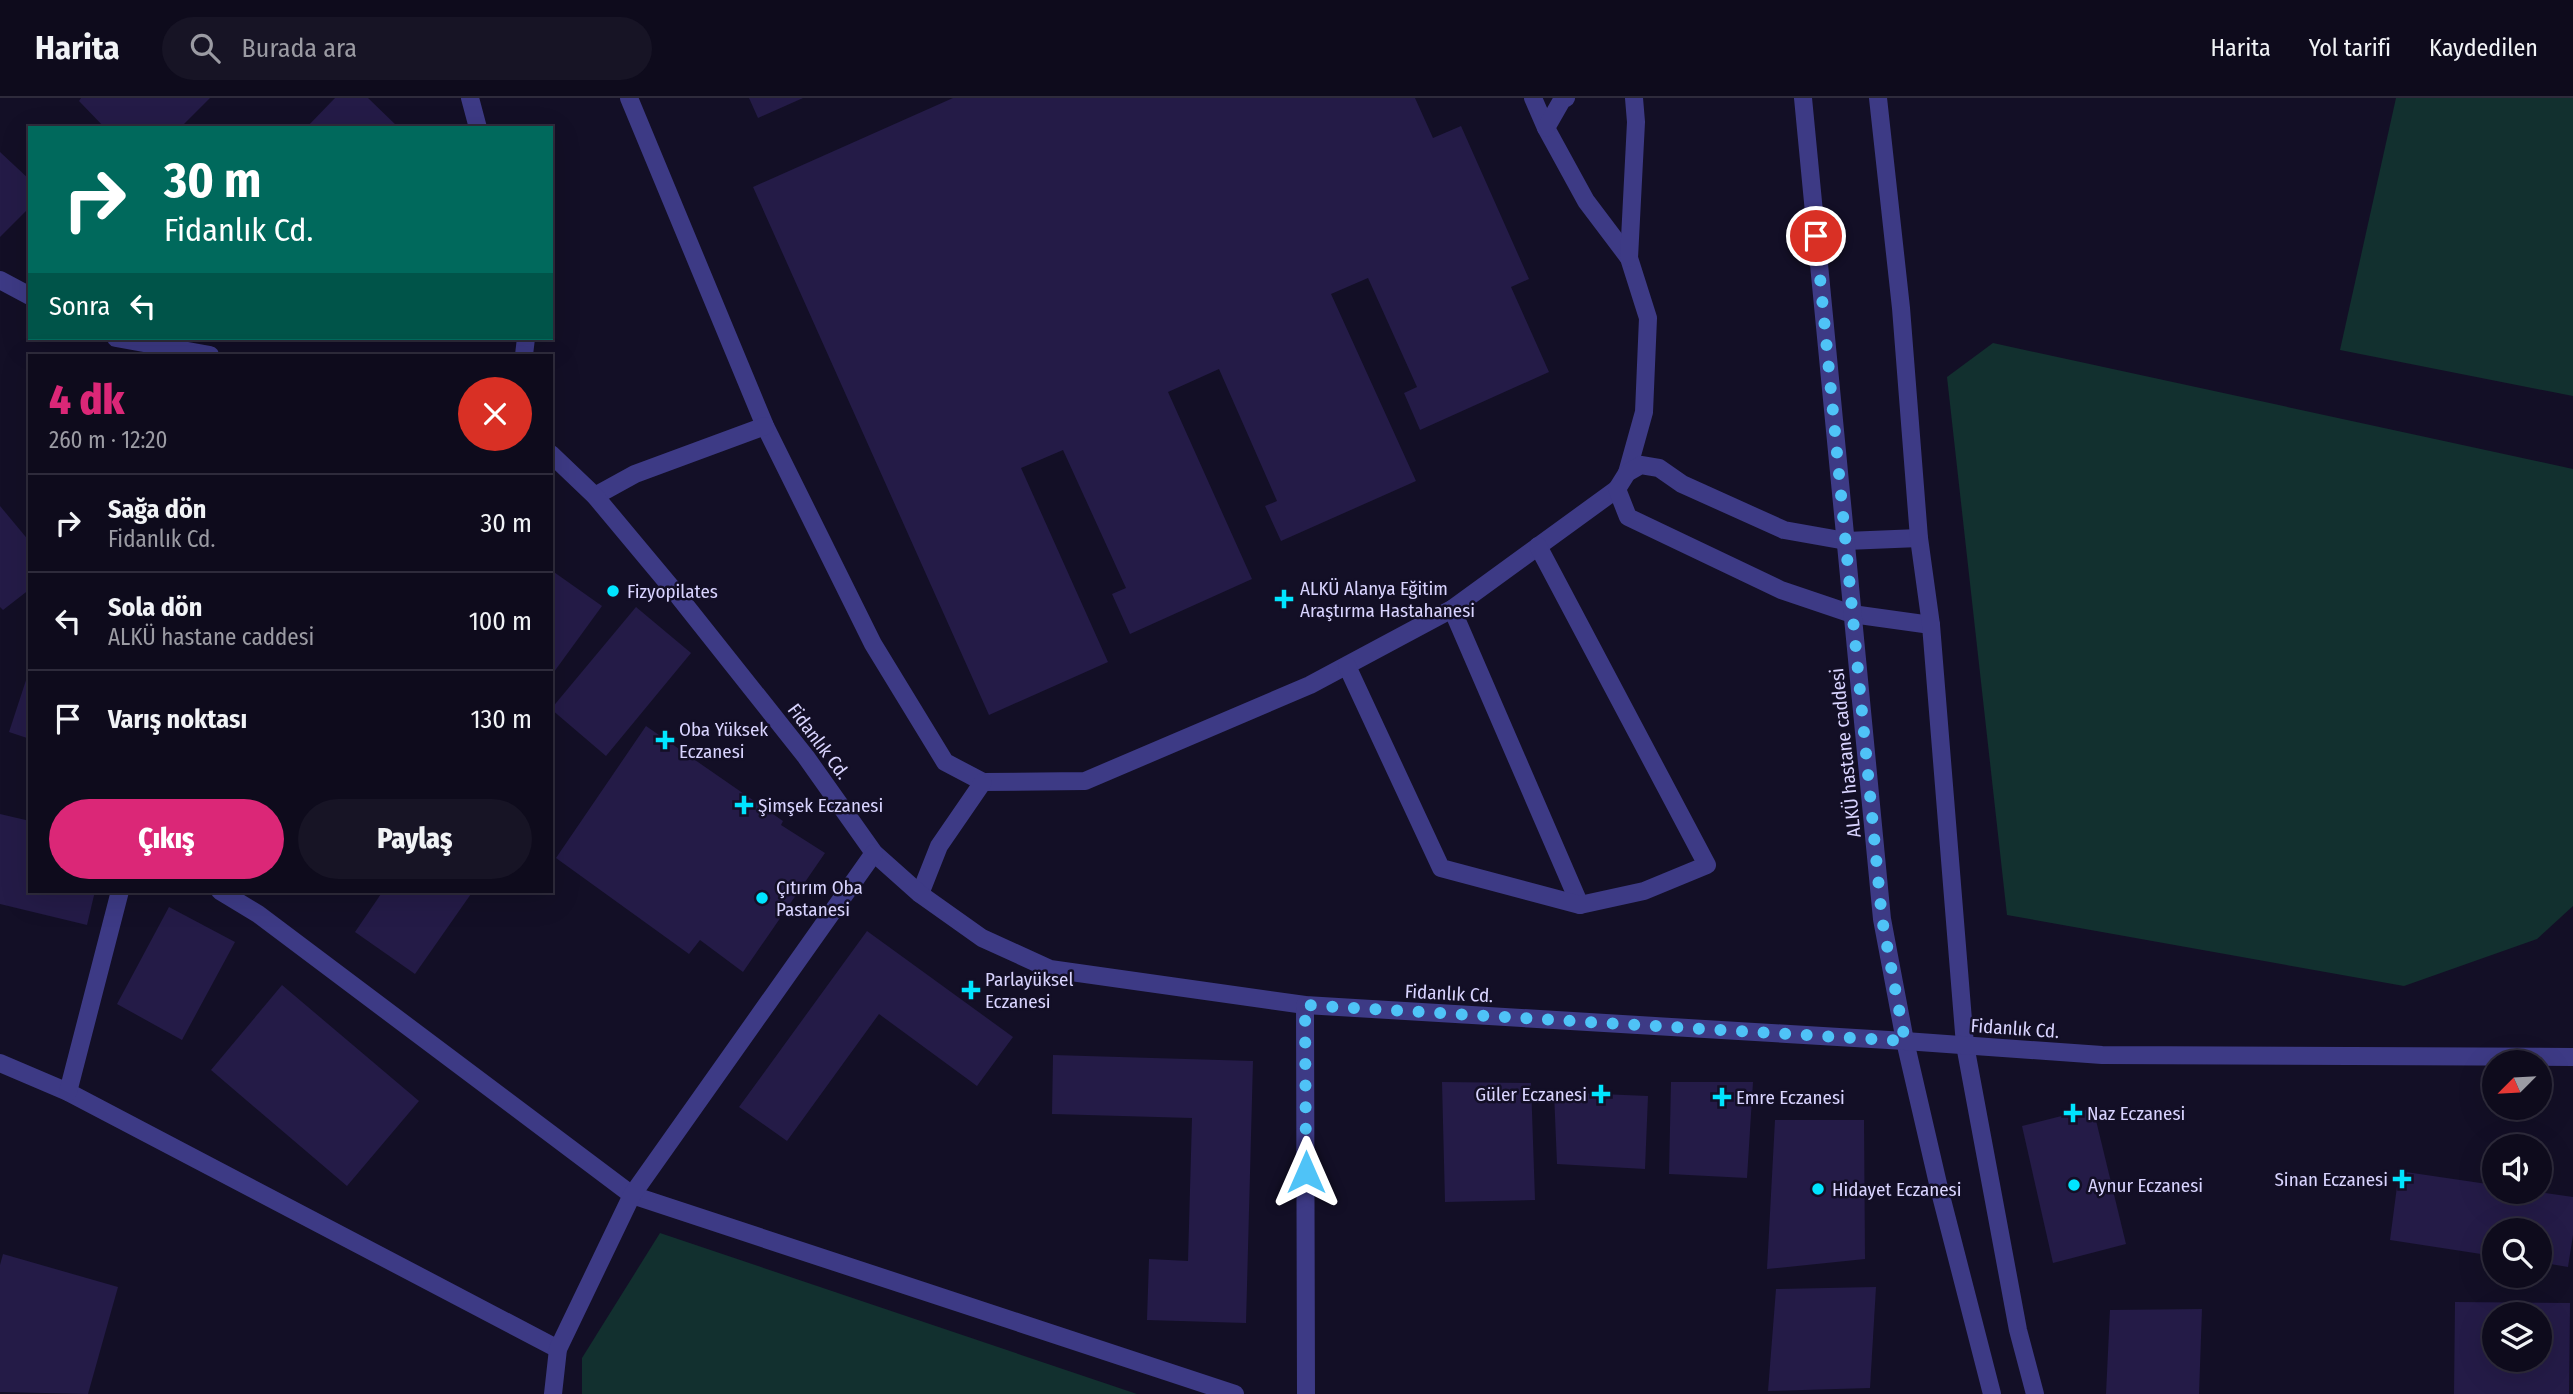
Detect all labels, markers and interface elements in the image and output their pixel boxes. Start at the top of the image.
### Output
search box [162,17,652,80]
text: Harita [35,28,120,68]
icon: search [186,29,224,67]
text: Burada ara [242,33,357,64]
text: Harita [2211,34,2271,62]
text: Yol tarifi [2309,34,2391,62]
text: Kaydedilen [2429,34,2538,62]
text: 30 m [164,151,262,210]
icon: right [49,154,140,245]
pin [1786,206,1846,266]
text: Fidanlık Cd. [164,211,313,249]
icon: arrive [1797,217,1835,255]
icon: left [124,287,162,325]
text: Sonra [49,291,110,322]
text: 4 dk [49,375,124,425]
button: close [458,377,532,451]
text: 260 m · 12:20 [49,426,167,454]
text: Sağa dön [108,494,207,525]
icon: right [49,504,87,542]
text: 30 m [481,508,532,539]
text: Fidanlık Cd. [108,525,215,553]
place label: ALKÜ Alanya Eğitim Araştırma Hastahanesi [1300,577,1475,622]
place label: Fizyopilates [627,580,718,603]
marker: Fizyopilates [605,583,621,599]
marker: ALKÜ Alanya Eğitim Araştırma Hastahanesi [1274,589,1294,609]
text: Sola dön [108,592,202,623]
icon: left [49,602,87,640]
text: 100 m [469,606,532,637]
text: ALKÜ hastane caddesi [108,623,314,651]
street label: ALKÜ hastane caddesi [1825,667,1866,839]
street label: Fidanlık Cd. [783,699,854,784]
icon: arrive [49,700,87,738]
text: Varış noktası [108,704,247,735]
text: 130 m [470,704,532,735]
place label: Oba Yüksek Eczanesi [679,718,768,763]
marker: Oba Yüksek Eczanesi [657,732,673,748]
place label: Şimşek Eczanesi [758,794,883,817]
marker: Şimşek Eczanesi [736,797,752,813]
button: Çıkış [49,799,284,879]
button: Paylaş [298,799,532,879]
place label: Çıtırım Oba Pastanesi [776,876,863,921]
marker: Çıtırım Oba Pastanesi [754,890,770,906]
place label: Parlayüksel Eczanesi [985,968,1074,1013]
street label: Fidanlık Cd. [1404,980,1494,1007]
marker: Parlayüksel Eczanesi [963,982,979,998]
street label: Fidanlık Cd. [1970,1014,2060,1043]
north arrow [2482,1050,2552,1120]
map controls [2482,1050,2552,1372]
place label: Güler Eczanesi [1475,1083,1587,1106]
marker: Güler Eczanesi [1593,1086,1609,1102]
place label: Emre Eczanesi [1736,1086,1845,1109]
marker: Emre Eczanesi [1714,1089,1730,1105]
place label: Naz Eczanesi [2087,1102,2185,1125]
marker: Naz Eczanesi [2065,1105,2081,1121]
button: sound [2482,1134,2552,1204]
position arrow [1269,1135,1343,1209]
place label: Sinan Eczanesi [2274,1168,2388,1191]
marker: Sinan Eczanesi [2394,1171,2410,1187]
place label: Aynur Eczanesi [2088,1174,2203,1197]
marker: Aynur Eczanesi [2066,1177,2082,1193]
place label: Hidayet Eczanesi [1832,1178,1962,1201]
marker: Hidayet Eczanesi [1810,1181,1826,1197]
button: search [2482,1218,2552,1288]
button: layers [2482,1302,2552,1372]

